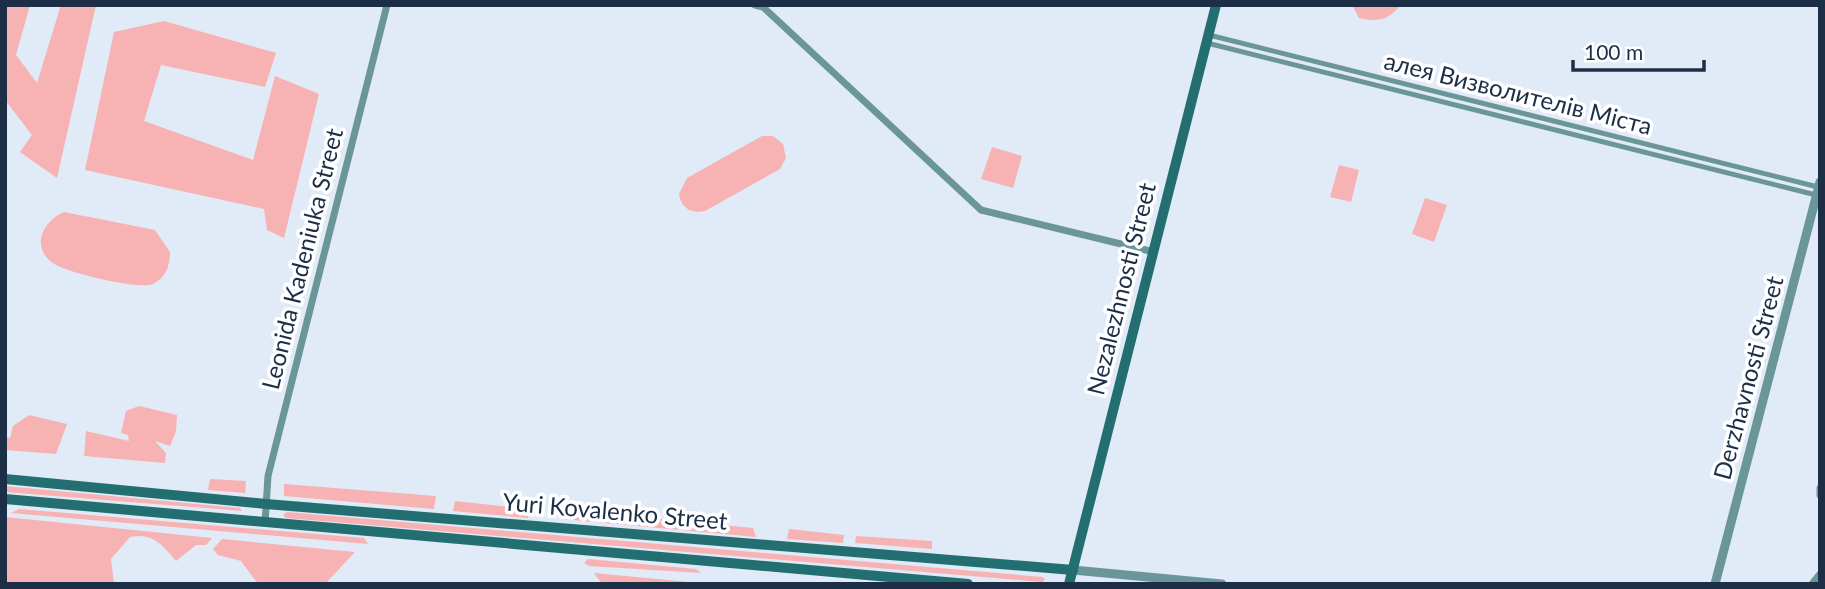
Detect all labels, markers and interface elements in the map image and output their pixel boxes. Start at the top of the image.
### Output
scale bar [1573,28,1704,72]
text: 100 m [1584,39,1643,64]
street label: алея Визволителів Міста [1381,45,1655,140]
street label: Leonida Kadeniuka Street [255,125,348,392]
street label: Nezalezhnosti Street [1080,179,1161,398]
street label: Derzhavnosti Street [1706,272,1789,482]
street label: Yuri Kovalenko Street [502,486,729,535]

